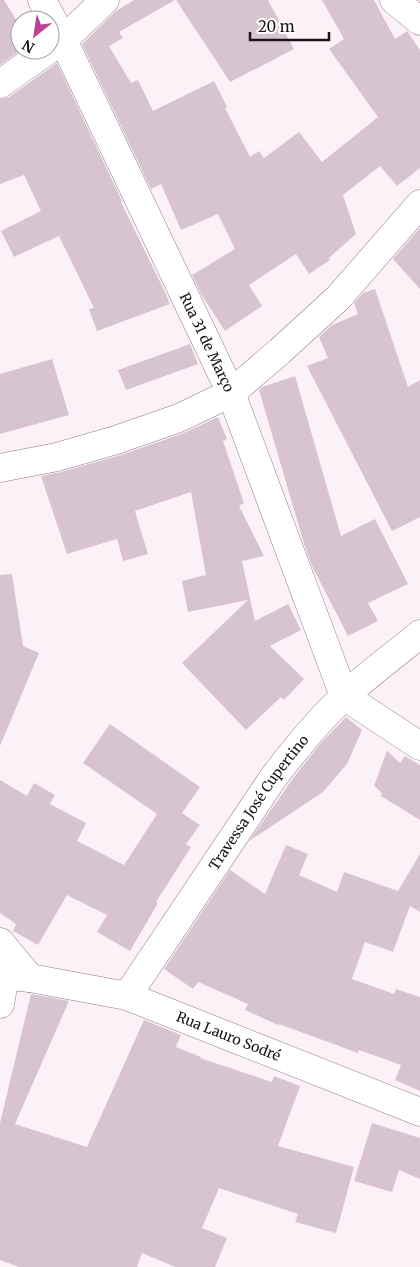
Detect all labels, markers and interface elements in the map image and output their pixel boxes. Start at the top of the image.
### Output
north arrow [10,10,60,60]
scale bar [250,10,329,42]
text: 20 m [258,17,295,36]
text: N [19,36,38,57]
street label: Rua 31 de Março [176,290,238,395]
street label: Travessa José Cupertino [205,731,312,874]
street label: Rua Lauro Sodré [174,1007,283,1065]

